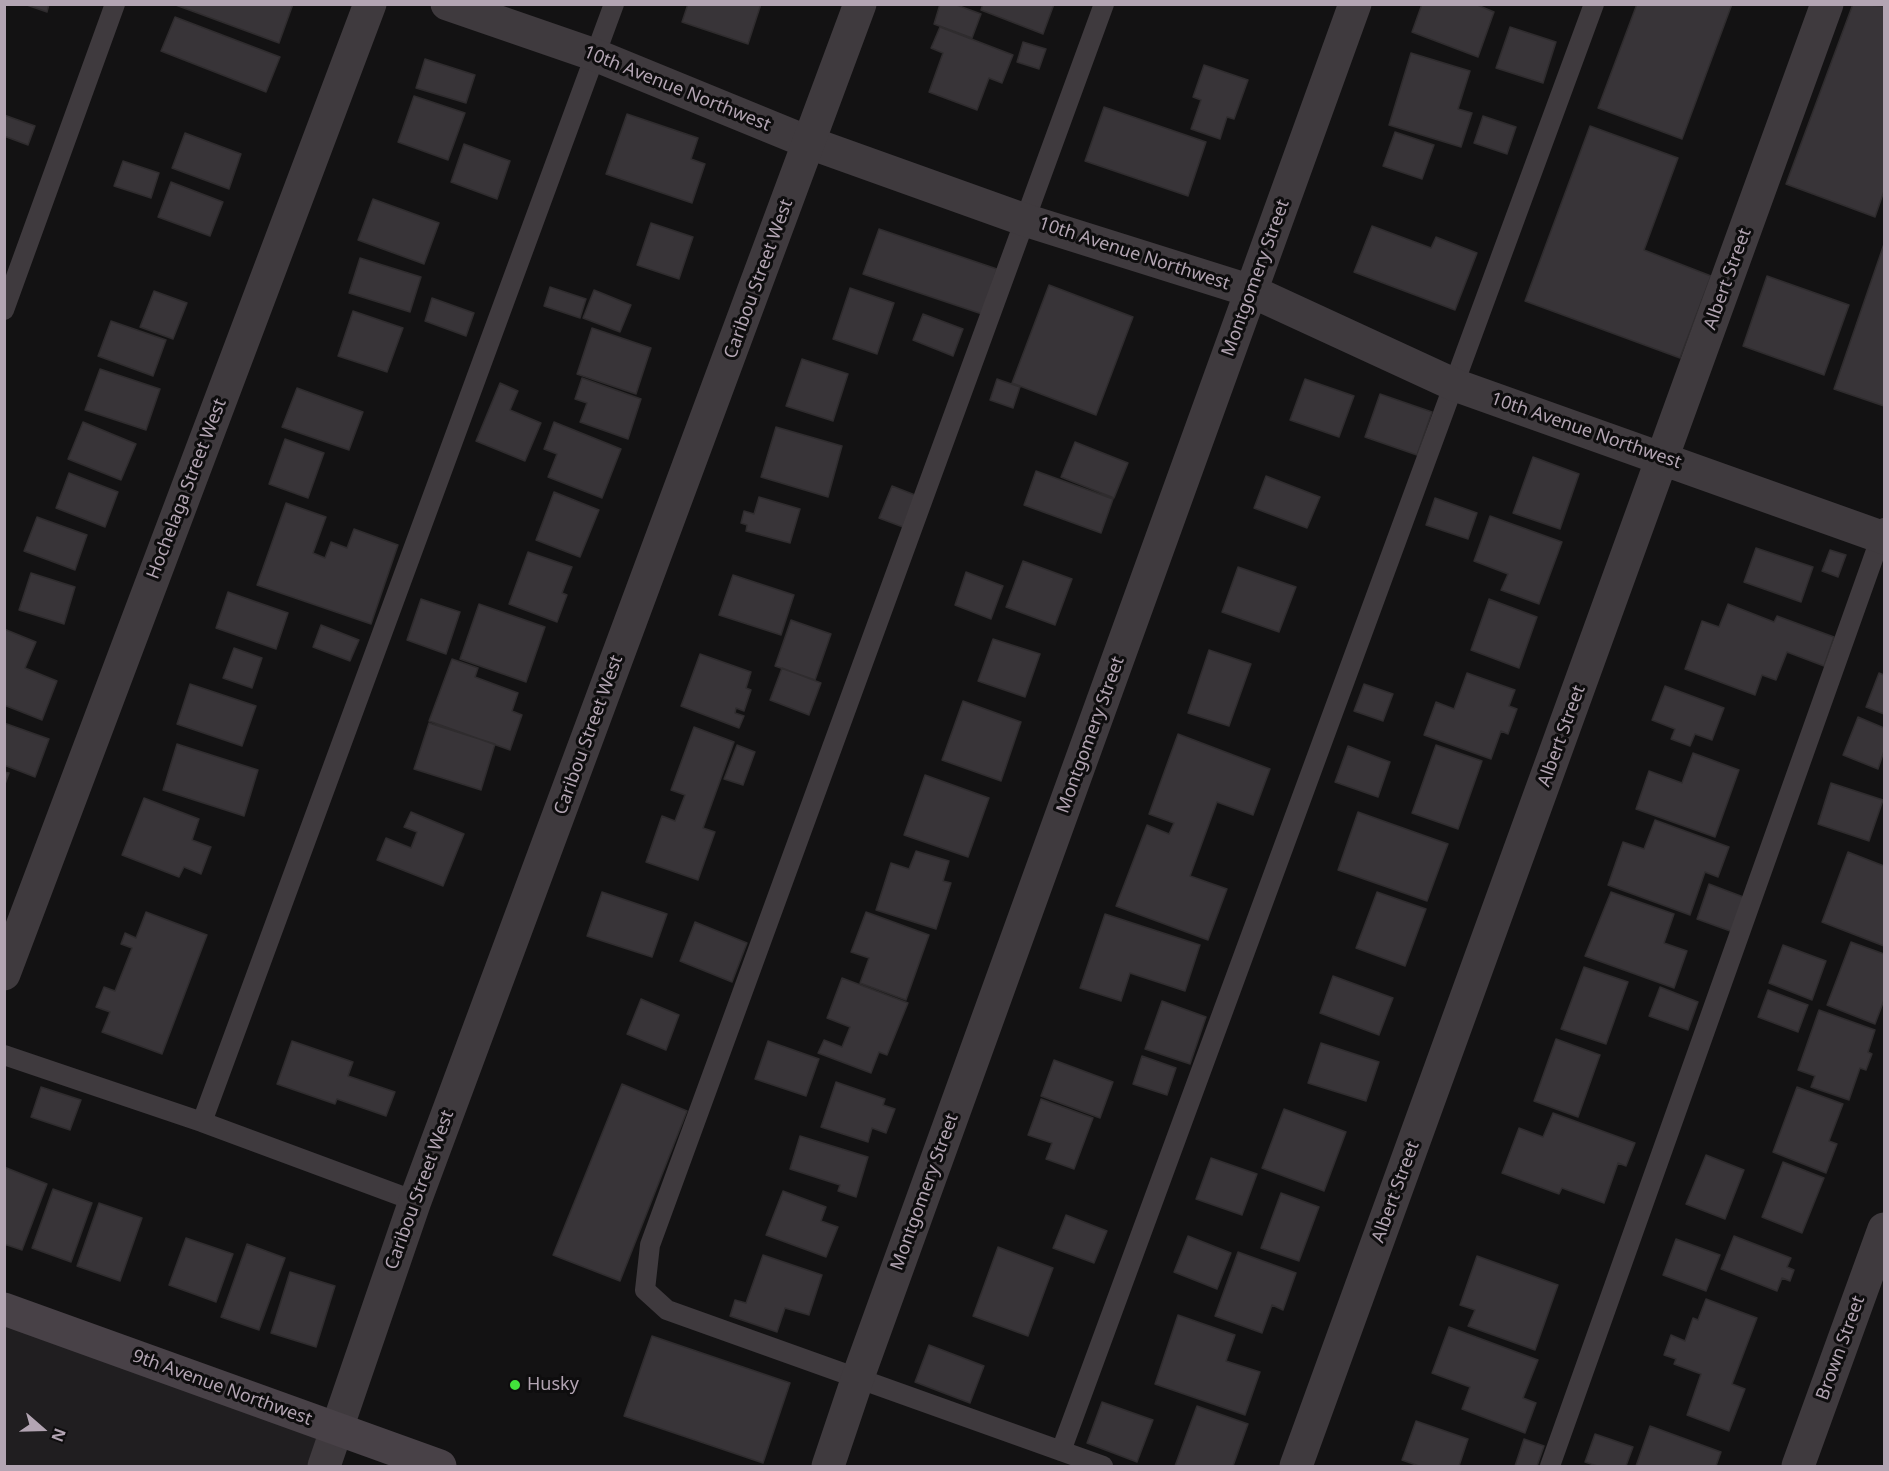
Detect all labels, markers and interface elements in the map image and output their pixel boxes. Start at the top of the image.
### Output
street label: 10th Avenue Northwest [580,42,774,136]
street label: Caribou Street West [720,196,798,362]
street label: Montgomery Street [1218,197,1294,359]
street label: 10th Avenue Northwest [1036,213,1232,295]
street label: Albert Street [1700,225,1756,333]
street label: 10th Avenue Northwest [1488,388,1684,474]
street label: Hochelaga Street West [143,396,231,582]
street label: Caribou Street West [550,652,628,818]
street label: Montgomery Street [1053,654,1129,816]
street label: Albert Street [1534,682,1590,790]
street label: Caribou Street West [381,1107,459,1273]
street label: Montgomery Street [887,1111,963,1273]
street label: Albert Street [1368,1138,1424,1246]
street label: Brown Street [1812,1293,1870,1403]
street label: 9th Avenue Northwest [129,1345,315,1431]
place label: Husky [527,1374,579,1396]
marker: Husky [508,1378,522,1392]
north arrow [12,1399,72,1459]
text: N [46,1425,71,1445]

